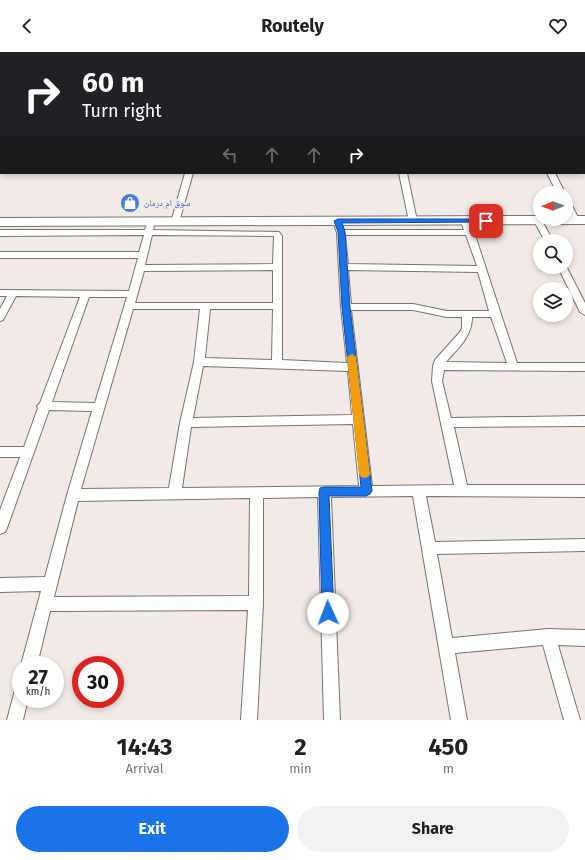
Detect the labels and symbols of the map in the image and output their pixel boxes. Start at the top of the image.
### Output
north arrow [533,186,573,226]
shop icon: سوق ام درمان [119,192,141,214]
place label: سوق ام درمان [144,198,190,210]
pin [469,204,503,238]
position arrow [307,592,349,634]
speed limit sign: 30 [72,656,124,708]

